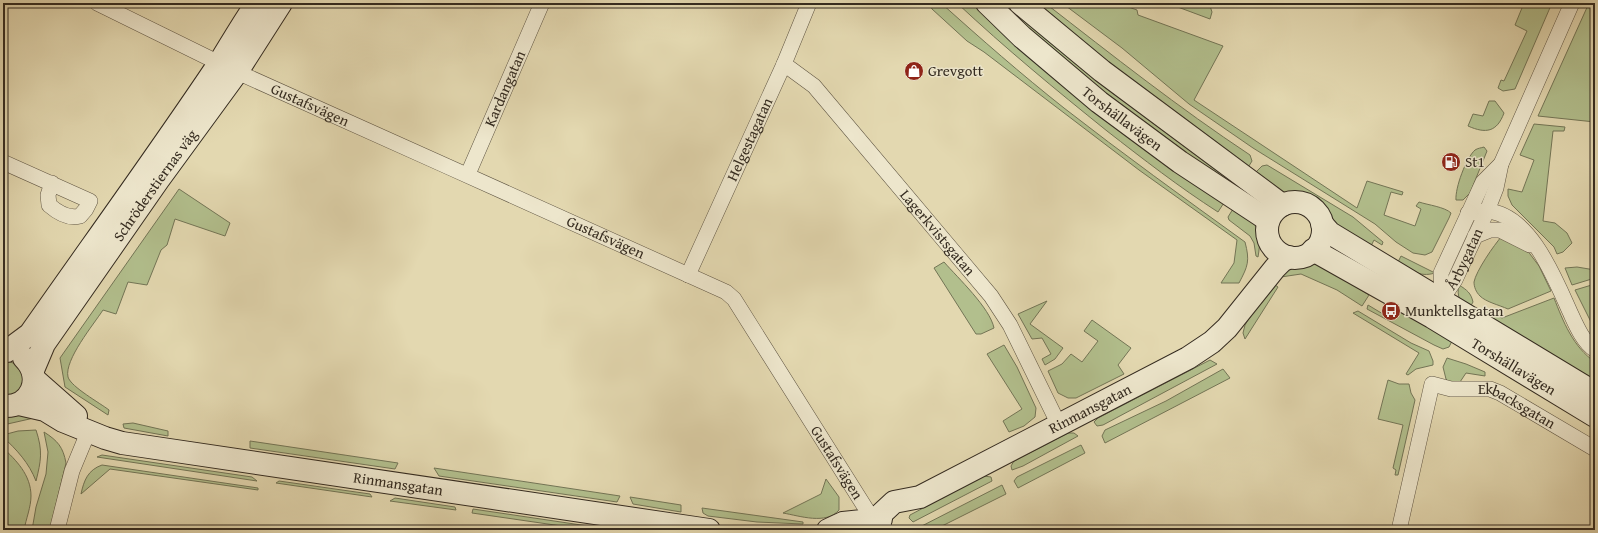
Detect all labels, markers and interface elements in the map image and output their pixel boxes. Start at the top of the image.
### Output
street label: Kardangatan [479,47,530,130]
shop icon: Grevgott [903,60,925,82]
place label: Grevgott [928,60,984,81]
street label: Gustafsvägen [268,78,353,131]
street label: Torshällavägen [1078,81,1167,156]
street label: Helgestagatan [721,94,778,184]
street label: Schröderstiernas väg [108,124,202,245]
fuel station icon: St1 [1440,151,1462,173]
place label: St1 [1465,151,1485,172]
street label: Lagerkvistsgatan [895,185,981,280]
street label: Gustafsvägen [563,210,649,264]
street label: Årbygatan [1440,224,1488,294]
bus stop icon: Munktellsgatan [1380,300,1402,322]
place label: Munktellsgatan [1405,300,1504,321]
street label: Torshällavägen [1467,332,1561,400]
street label: Rinmansgatan [1045,378,1135,439]
street label: Ekbacksgatan [1478,378,1560,434]
street label: Gustafsvägen [806,421,869,504]
street label: Rinmansgatan [352,466,445,501]

